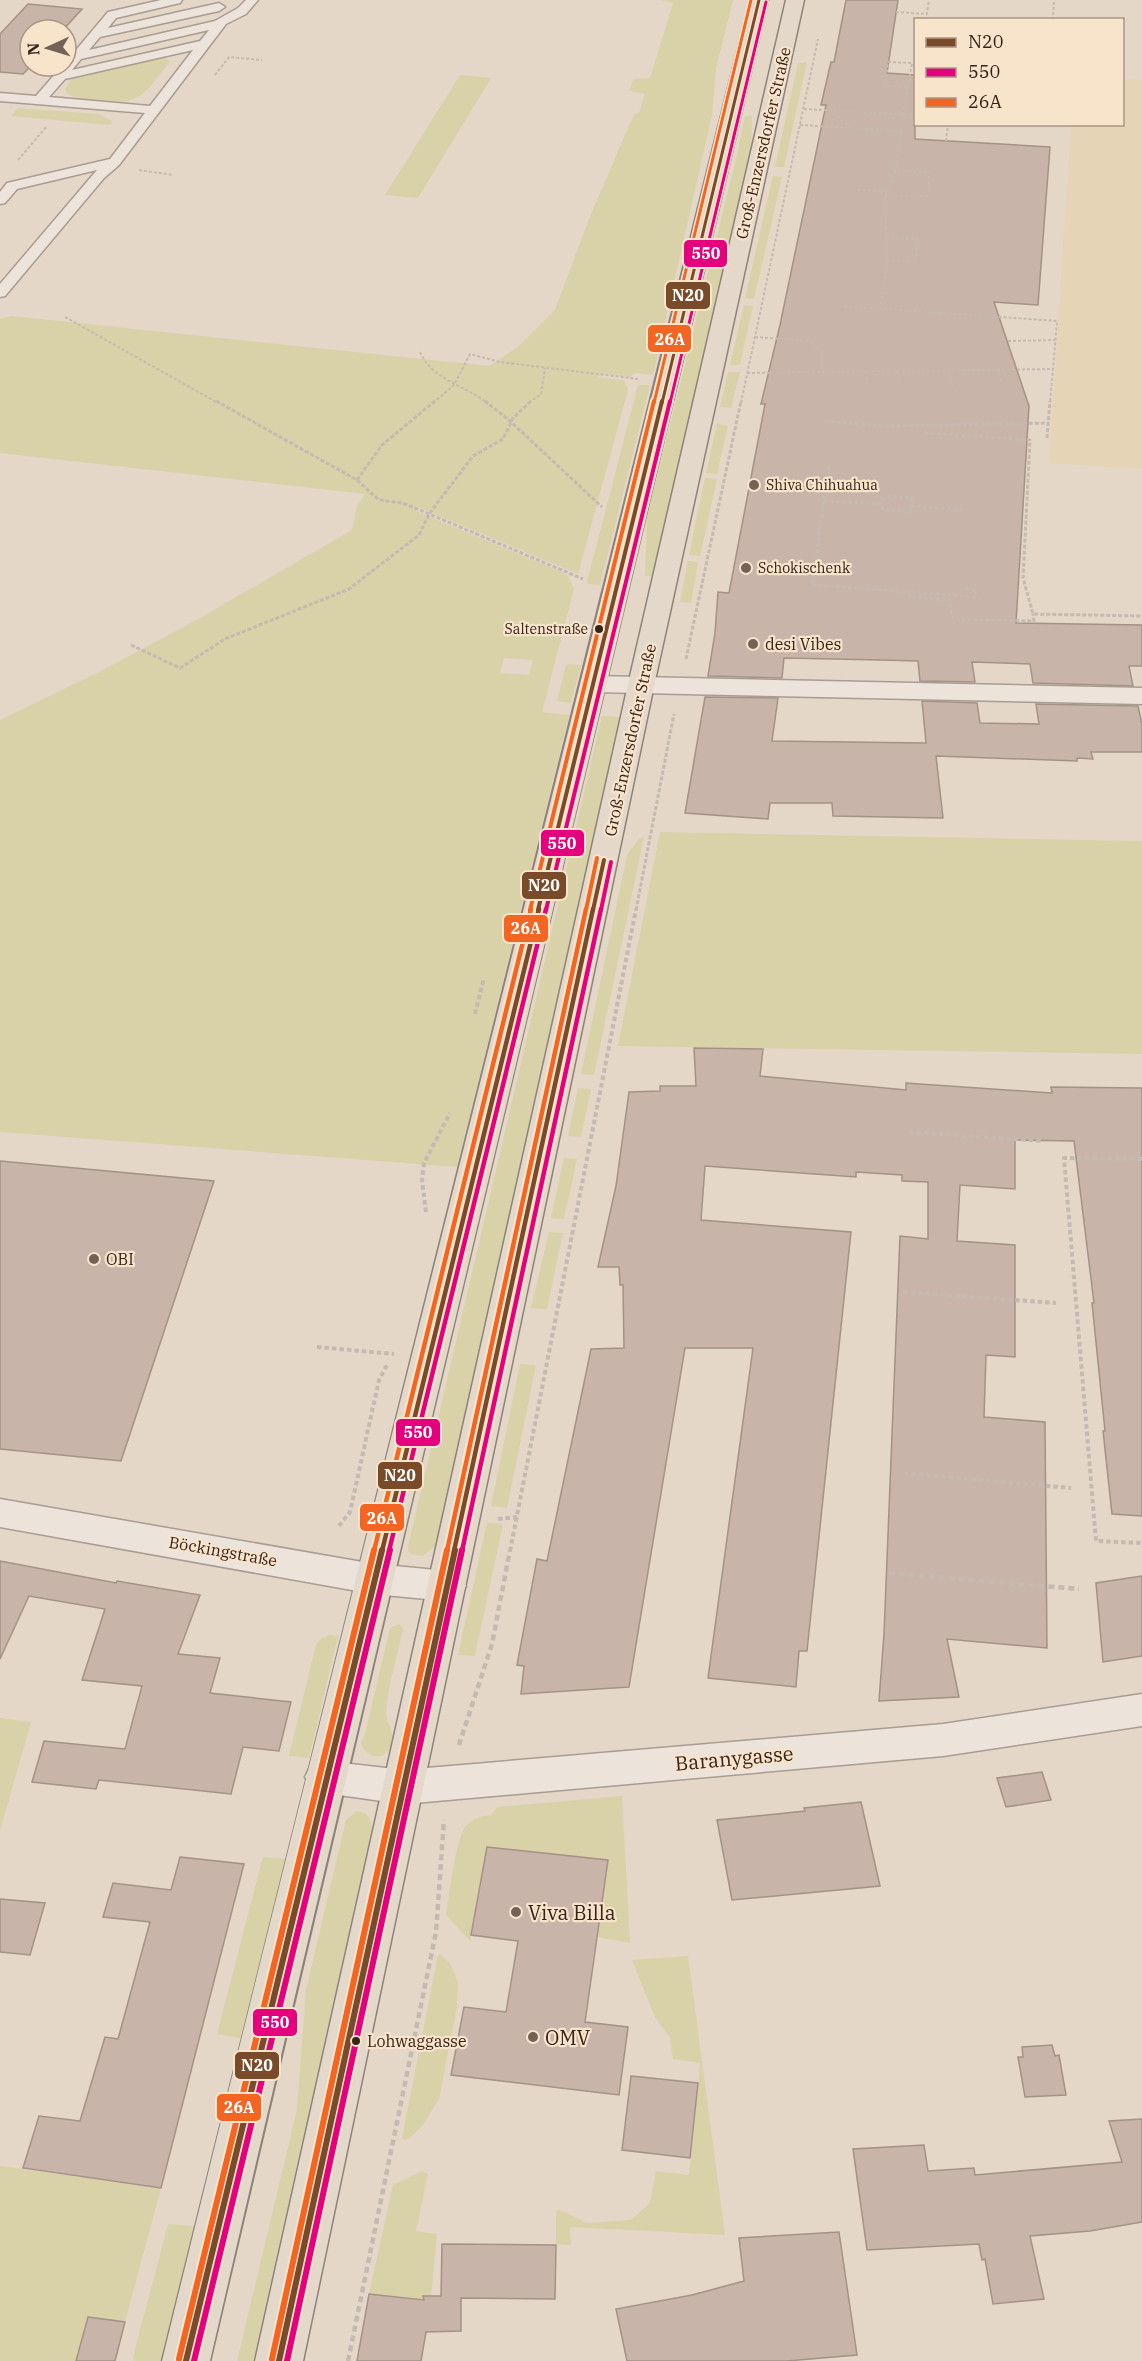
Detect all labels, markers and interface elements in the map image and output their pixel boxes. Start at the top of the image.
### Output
north arrow [18,18,78,78]
legend [914,18,1124,126]
text: N20 [968,30,1004,53]
text: N [23,42,43,56]
street label: Groß-Enzersdorfer Straße [731,45,795,241]
text: 550 [968,60,1000,83]
text: 26A [968,90,1003,113]
line badge: 550 [683,239,728,268]
text: 550 [692,243,721,263]
line badge: N20 [665,281,711,310]
text: N20 [672,285,704,305]
line badge: 26A [647,324,692,353]
text: 26A [655,329,685,349]
place label: Shiva Chihuahua [766,476,878,494]
marker: Shiva Chihuahua [747,478,761,492]
place label: Schokischenk [758,559,851,577]
marker: Schokischenk [739,561,753,575]
place label: Saltenstraße [505,620,588,638]
marker: Saltenstraße [593,623,605,635]
place label: desi Vibes [765,634,841,654]
marker: desi Vibes [746,637,760,651]
street label: Groß-Enzersdorfer Straße [600,642,660,838]
line badge: 550 [540,829,585,857]
text: 550 [548,833,577,853]
line badge: N20 [521,871,567,900]
text: N20 [528,875,560,895]
line badge: 26A [503,914,549,943]
text: 26A [511,918,541,938]
place label: OBI [106,1249,134,1269]
marker: OBI [87,1252,101,1266]
line badge: 550 [395,1418,441,1447]
text: 550 [404,1422,433,1442]
line badge: N20 [377,1461,423,1490]
text: N20 [384,1465,416,1485]
line badge: 26A [359,1503,405,1532]
text: 26A [367,1508,397,1528]
street label: Böckingstraße [167,1532,279,1570]
street label: Baranygasse [674,1739,794,1777]
place label: Viva Billa [528,1899,616,1926]
marker: Viva Billa [509,1905,523,1919]
line badge: 550 [252,2008,298,2037]
text: 550 [261,2012,290,2032]
place label: OMV [545,2024,590,2051]
marker: OMV [526,2030,540,2044]
place label: Lohwaggasse [367,2031,467,2051]
marker: Lohwaggasse [350,2035,362,2047]
line badge: N20 [234,2051,280,2080]
text: N20 [241,2055,273,2075]
line badge: 26A [216,2093,262,2122]
text: 26A [224,2097,254,2117]

